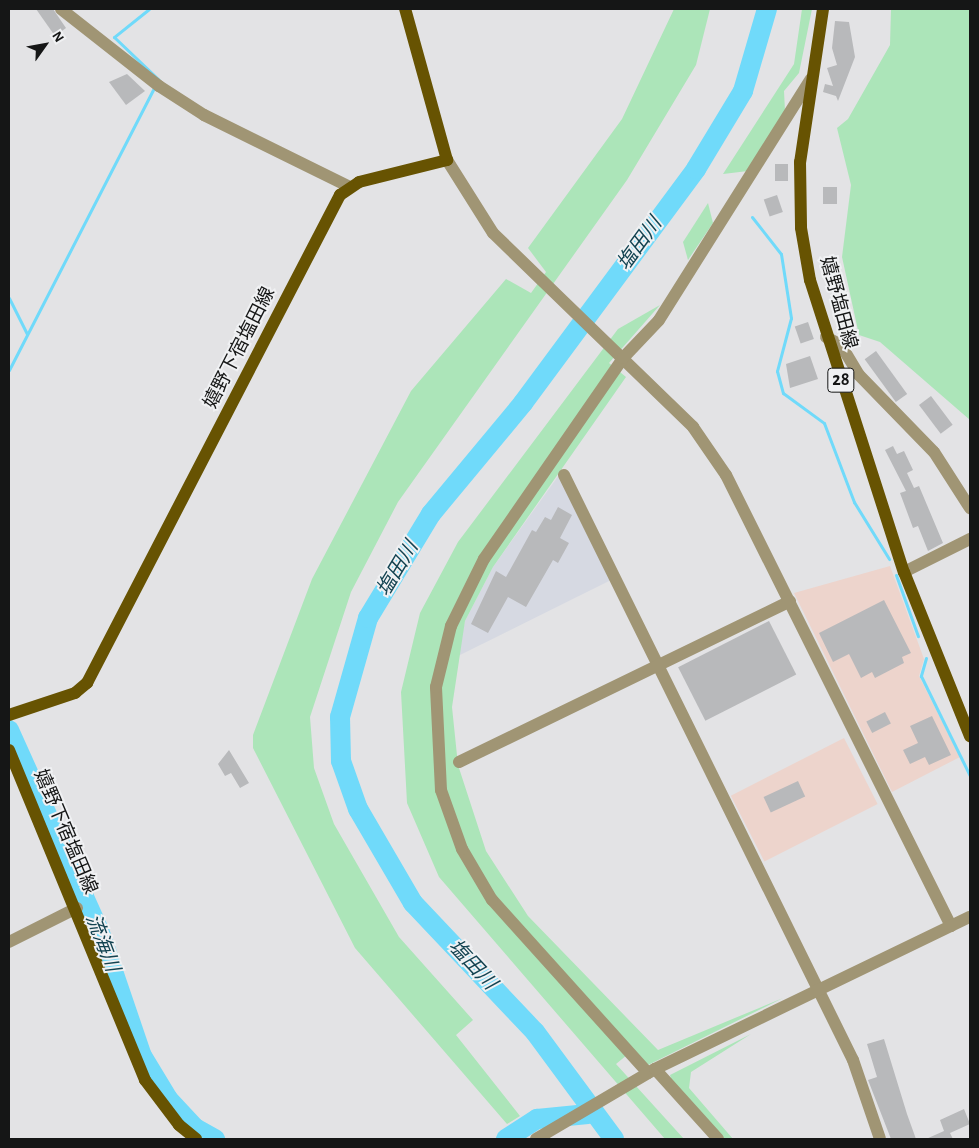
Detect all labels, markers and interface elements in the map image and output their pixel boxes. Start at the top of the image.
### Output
north arrow [20,20,70,70]
text: N [49,29,66,45]
water label: 塩田川 [613,213,667,275]
street label: 嬉野塩田線 [815,254,861,352]
street label: 嬉野下宿塩田線 [200,284,280,412]
road number: 28 [827,364,855,396]
water label: 塩田川 [372,537,424,601]
street label: 嬉野下宿塩田線 [29,766,101,898]
water label: 流海川 [80,911,124,975]
water label: 塩田川 [443,935,501,995]

